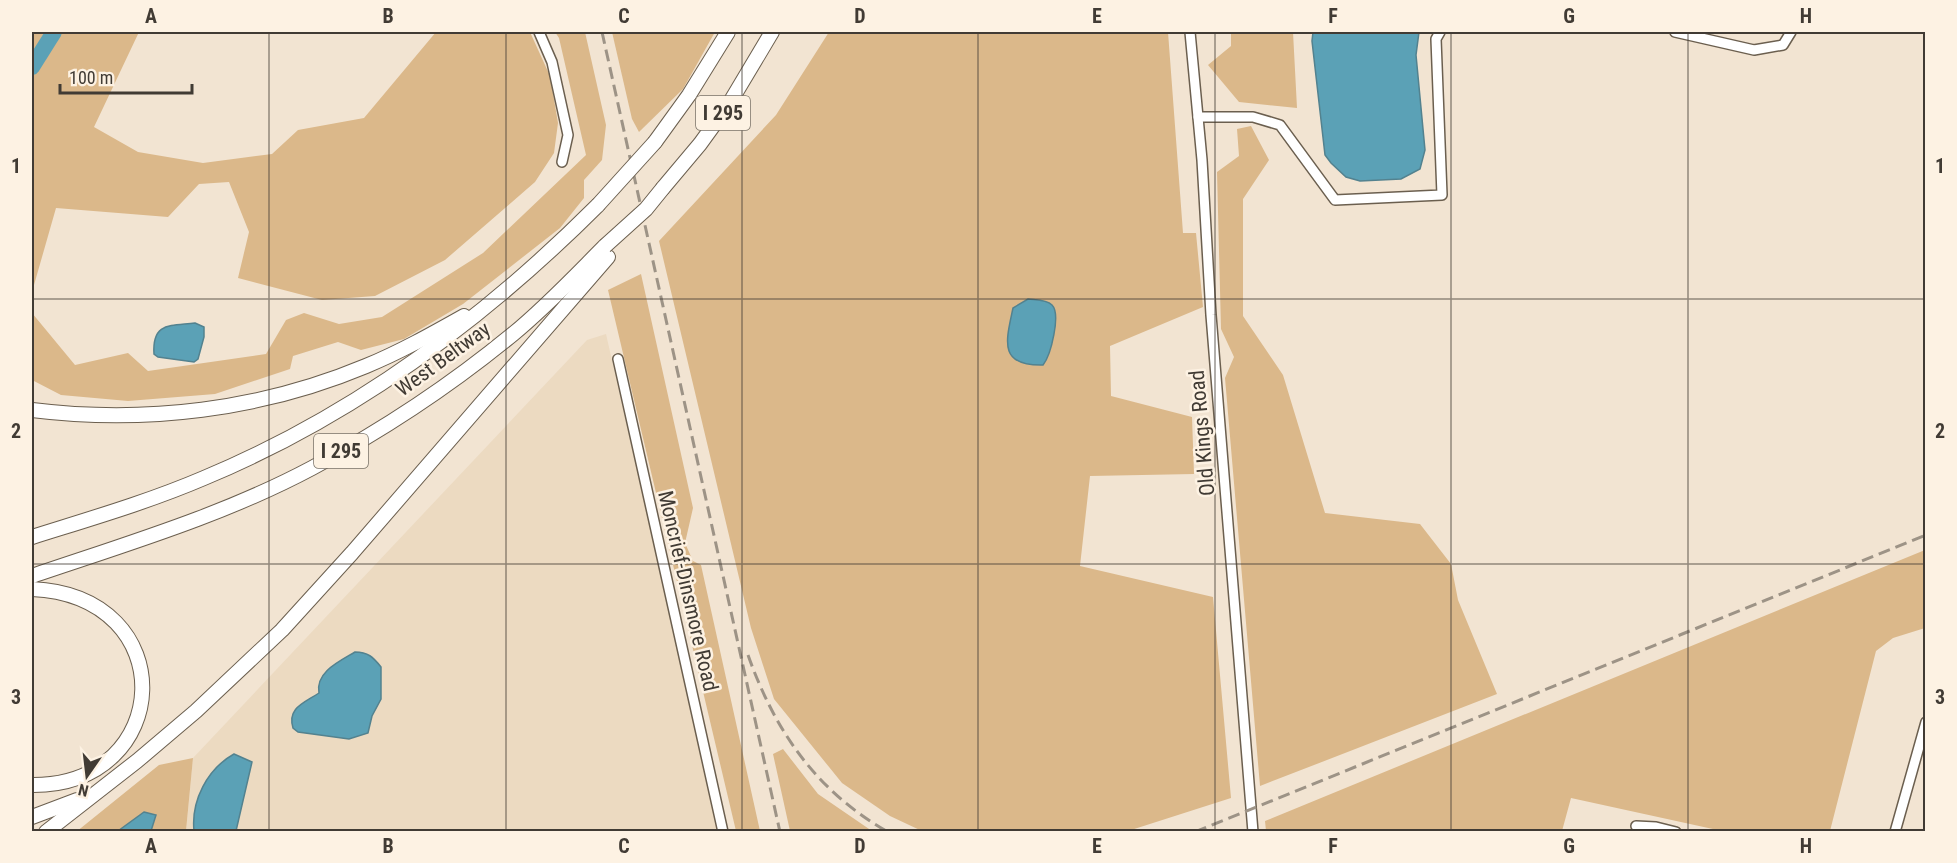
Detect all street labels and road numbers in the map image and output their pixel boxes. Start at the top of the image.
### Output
road number: I 295 [696,96,750,130]
street label: West Beltway [391,317,495,401]
street label: Old Kings Road [1185,369,1219,497]
road number: I 295 [314,434,368,468]
street label: Moncrief-Dinsmore Road [653,488,723,694]

